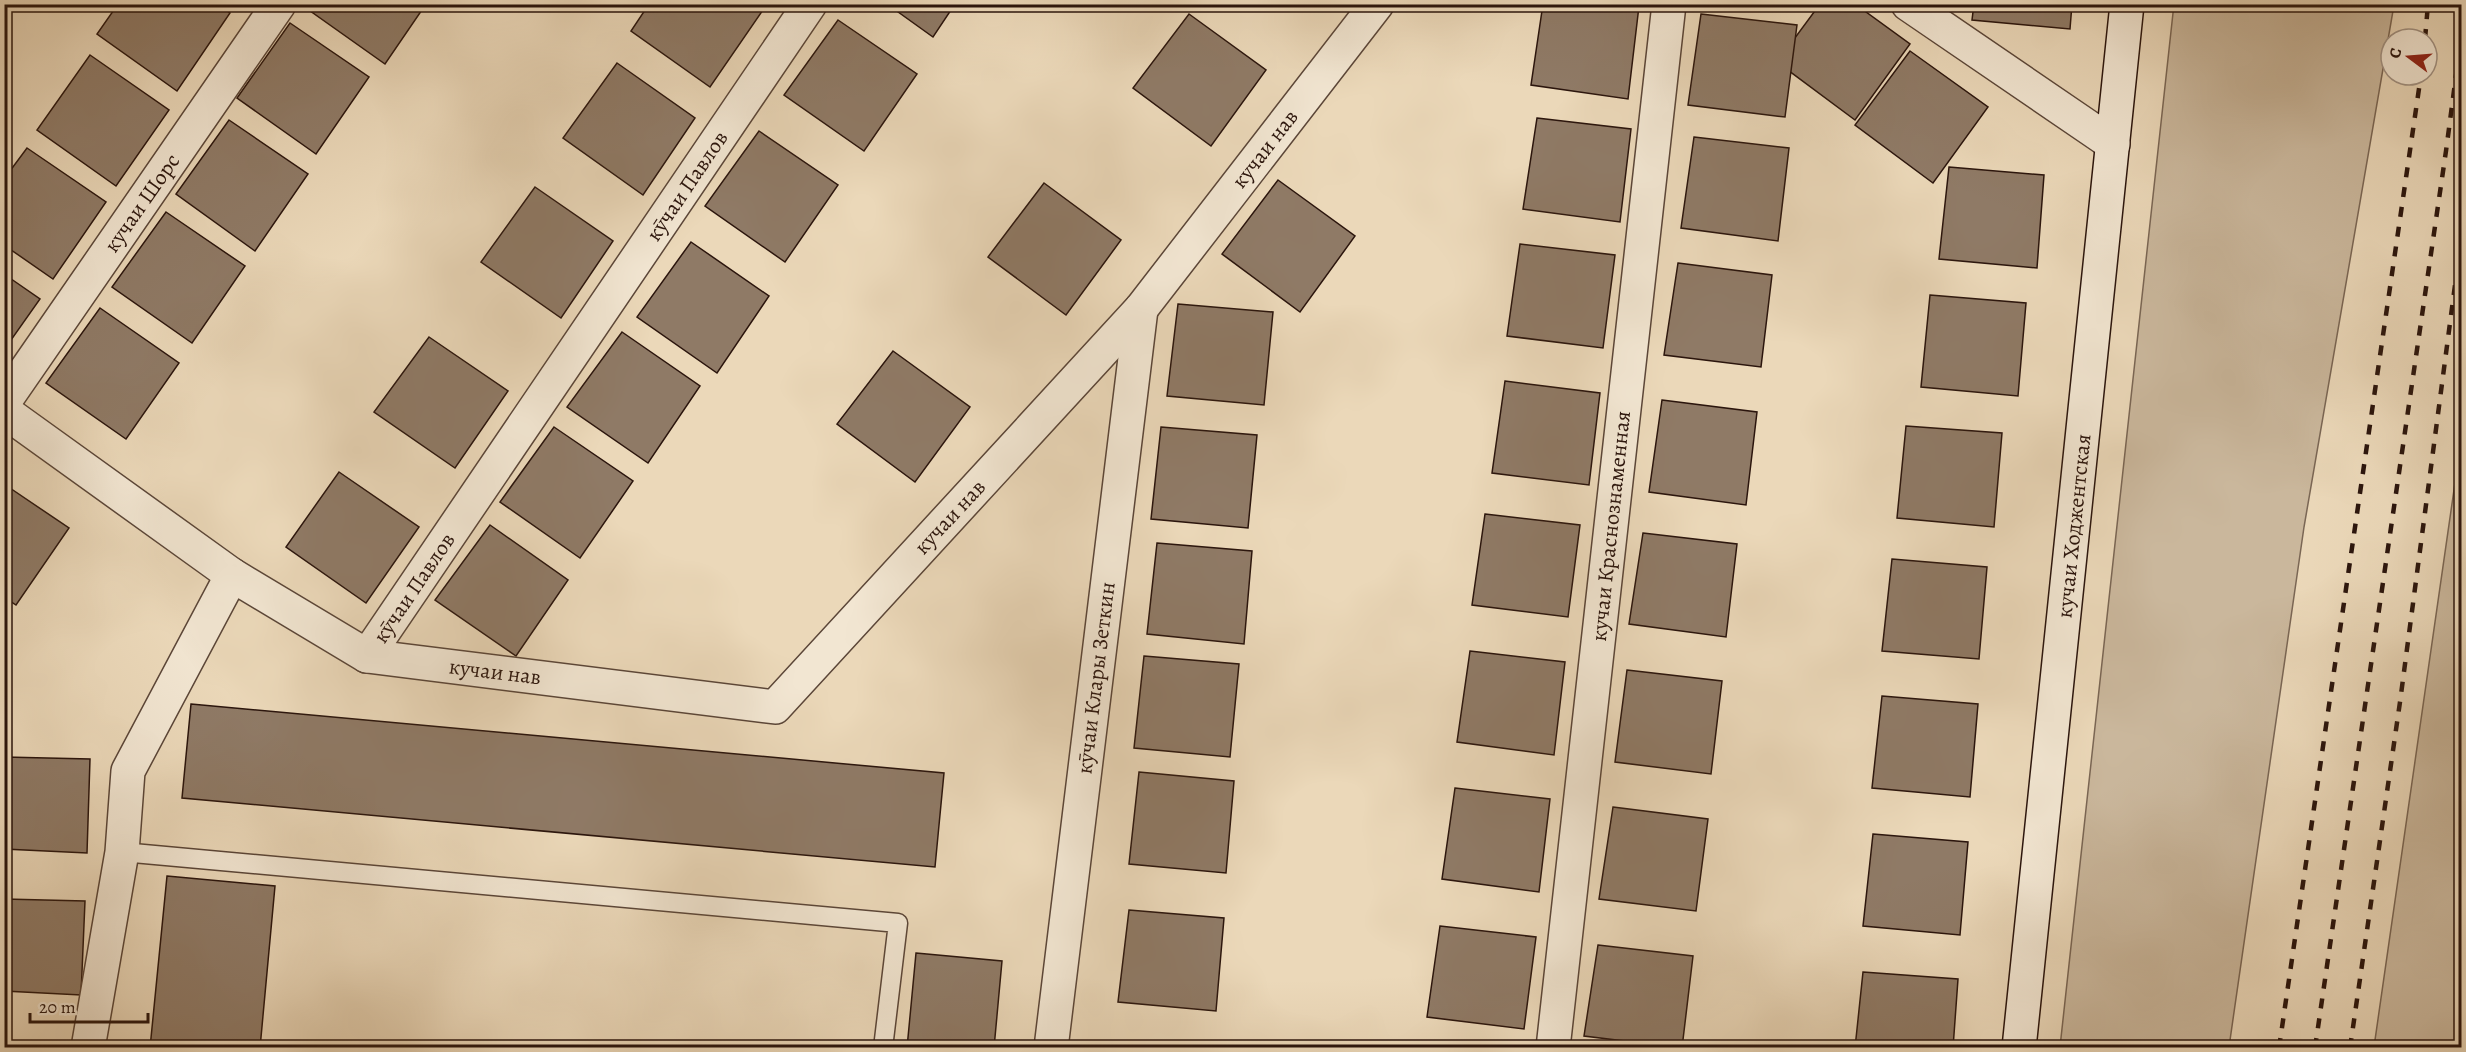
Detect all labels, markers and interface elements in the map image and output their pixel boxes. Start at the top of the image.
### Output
north arrow [2379,27,2439,87]
text: С [2384,45,2408,61]
street label: кучаи нав [1225,103,1305,195]
street label: кӯчаи Павлов [639,125,735,247]
street label: кучаи Шорс [97,147,187,259]
street label: кучаи Краснознаменная [1584,409,1638,643]
street label: кучаи Ходжентская [2049,432,2099,620]
street label: кучаи нав [907,473,993,561]
street label: кӯчаи Павлов [366,527,462,649]
street label: кӯчаи Клары Зеткин [1069,580,1123,776]
street label: кучаи нав [447,651,543,693]
scale bar [30,986,148,1024]
text: 20 m [39,995,76,1019]

